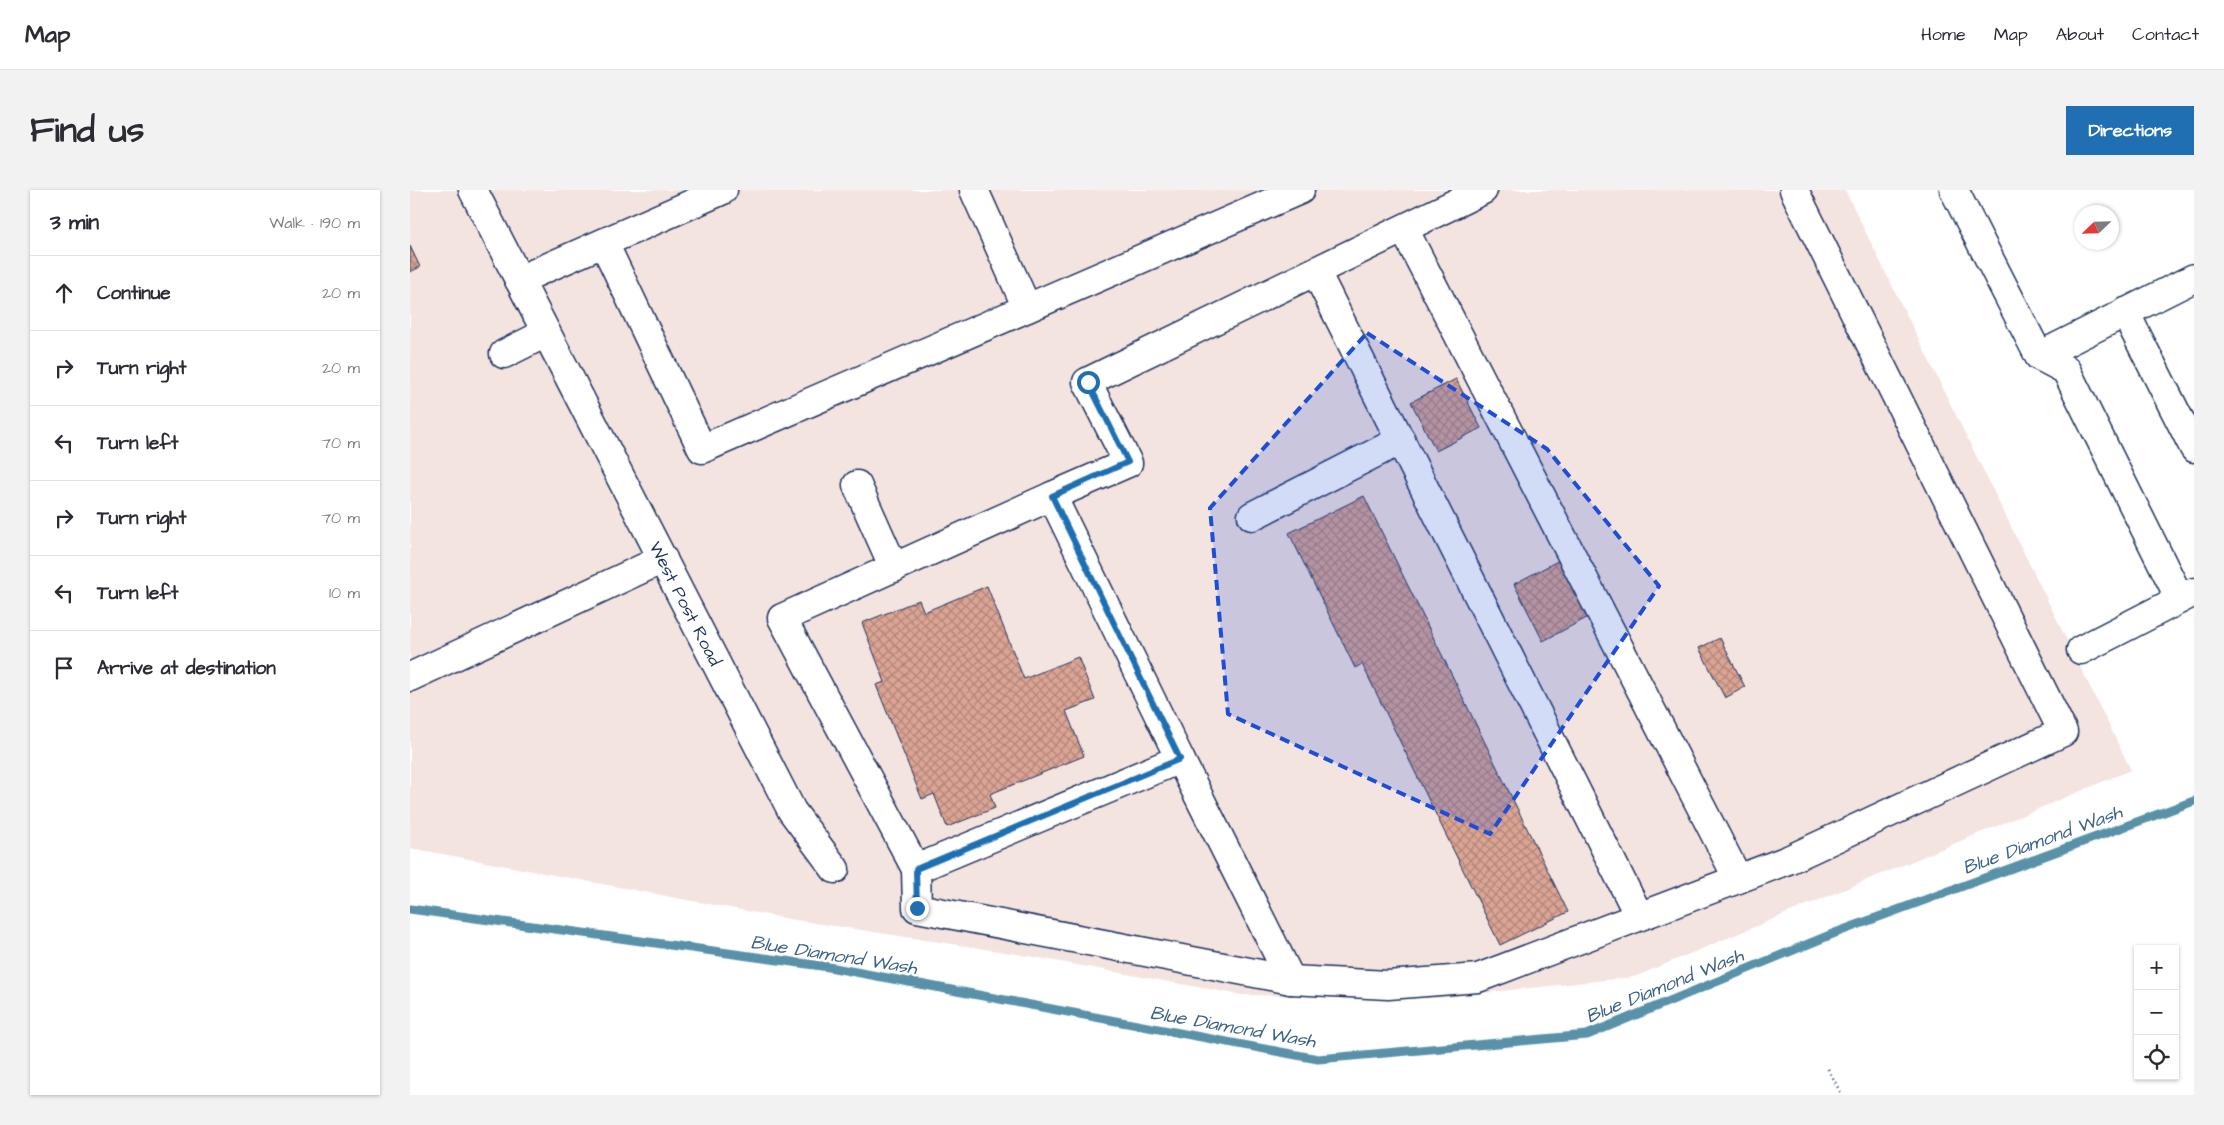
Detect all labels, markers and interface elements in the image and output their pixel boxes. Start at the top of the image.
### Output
text: Map [25,18,70,52]
text: Home [1921,22,1966,47]
text: Map [1994,22,2028,47]
text: About [2056,22,2104,47]
text: Contact [2132,22,2199,47]
text: Find us [30,106,144,155]
button: Directions [2066,106,2194,155]
north arrow [2074,205,2119,250]
text: 3 min [50,208,99,237]
text: Walk · 190 m [269,212,360,234]
icon: ahead [50,279,78,307]
text: Continue [97,280,171,307]
text: 20 m [322,282,360,304]
icon: right [50,354,78,382]
text: Turn right [97,355,186,382]
text: 20 m [322,357,360,379]
route start [1077,371,1100,394]
icon: left [50,429,78,457]
text: Turn left [97,430,178,457]
text: 70 m [321,432,360,454]
icon: right [50,504,78,532]
text: Turn right [97,505,186,532]
text: 70 m [321,507,360,529]
street label: West Post Road [643,537,727,670]
icon: left [50,579,78,607]
text: Turn left [97,580,178,607]
text: 10 m [329,582,360,604]
icon: arrive [50,654,78,682]
text: Arrive at destination [97,655,276,682]
water label: Blue Diamond Wash [1959,799,2127,882]
route end [906,897,929,920]
water label: Blue Diamond Wash [749,929,920,982]
water label: Blue Diamond Wash [1582,942,1749,1030]
map controls [2134,945,2179,1080]
button: + [2134,945,2179,990]
button: − [2134,990,2179,1035]
water label: Blue Diamond Wash [1148,1000,1319,1056]
button: locate [2134,1035,2179,1080]

